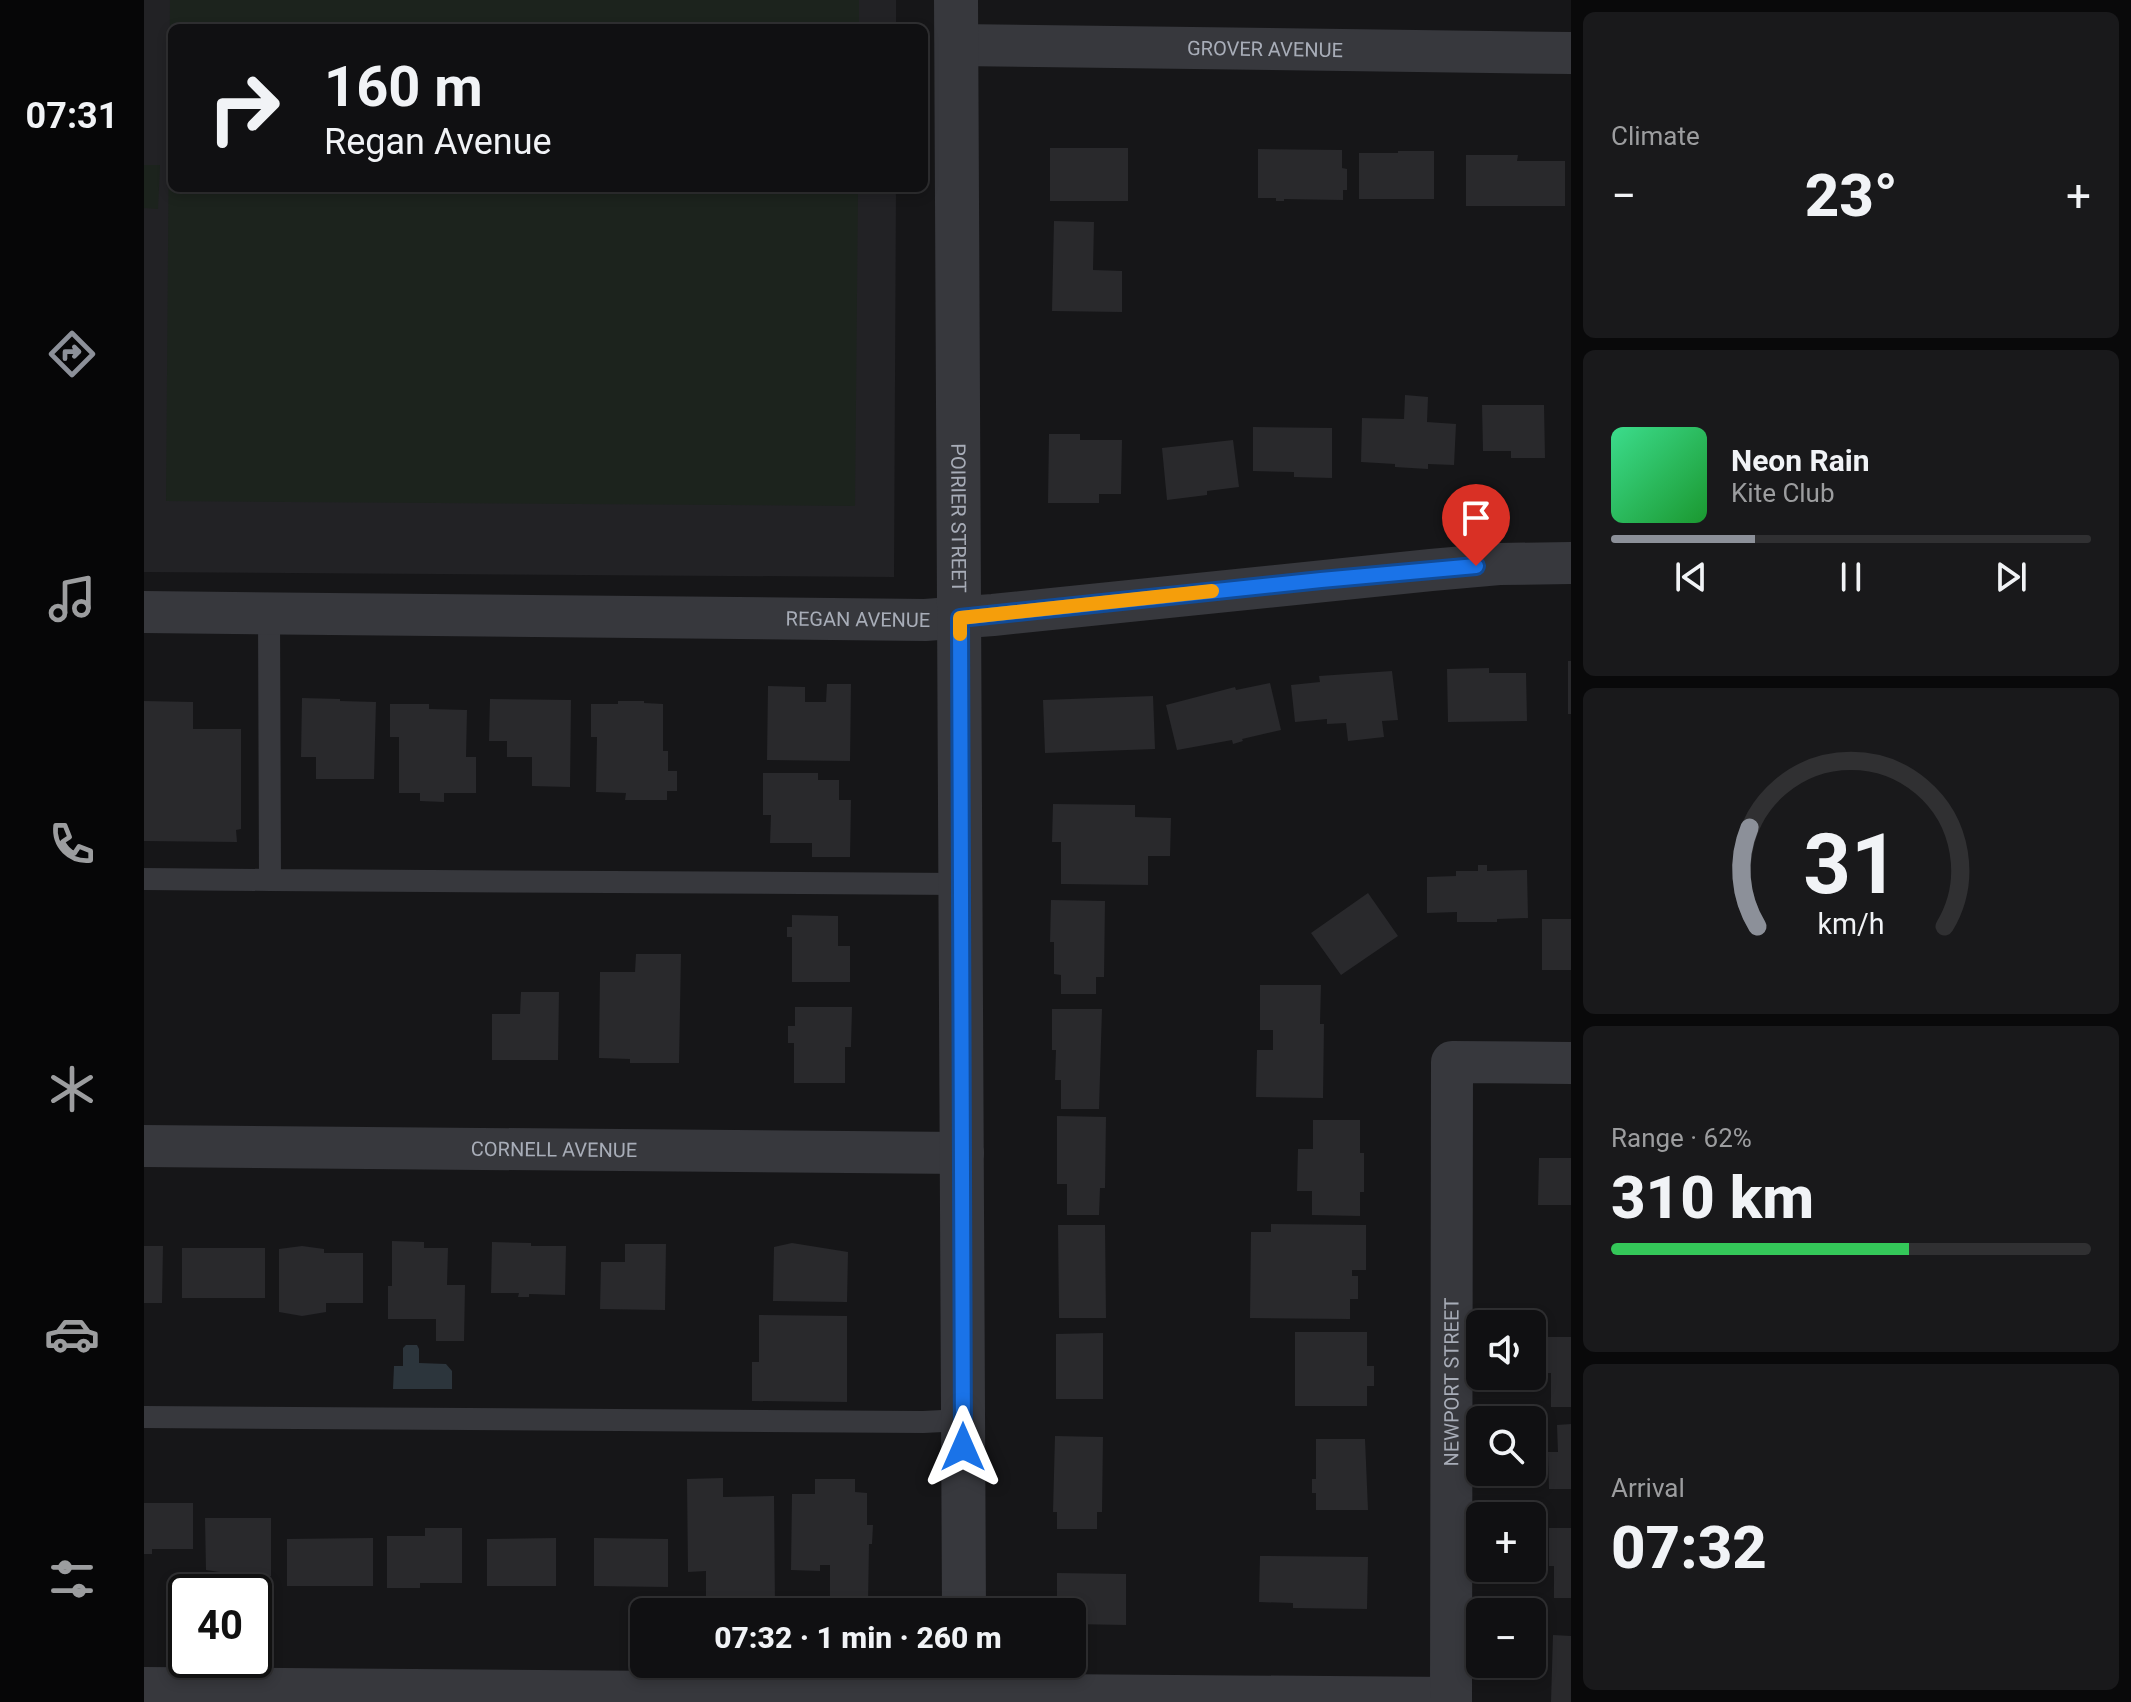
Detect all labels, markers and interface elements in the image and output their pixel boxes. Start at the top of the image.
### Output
street label: GROVER AVENUE [1187,36,1343,62]
text: 160 m [324,54,483,120]
icon: right [192,56,296,160]
text: 07:31 [26,95,118,137]
text: Regan Avenue [324,121,552,163]
text: Climate [1611,121,1700,151]
text: 23° [1805,160,1898,231]
text: − [1611,170,1636,222]
text: + [2066,170,2091,222]
icon: directions [44,326,100,382]
street label: POIRIER STREET [946,443,971,593]
text: Neon Rain [1731,443,1870,478]
text: Kite Club [1731,478,1835,508]
pin [1442,484,1510,566]
icon: arrive [1454,496,1498,540]
icon: previous [1669,555,1713,599]
icon: pause [1829,555,1873,599]
icon: next [1989,555,2033,599]
icon: music [44,571,100,627]
street label: REGAN AVENUE [786,607,930,632]
icon: phone [44,816,100,872]
text: 31 [1803,816,1899,913]
text: km/h [1817,907,1885,941]
icon: climate [44,1061,100,1117]
text: Range · 62% [1611,1123,1752,1153]
street label: CORNELL AVENUE [471,1137,637,1162]
text: 310 km [1611,1162,1814,1233]
street label: NEWPORT STREET [1439,1297,1464,1466]
icon: car [44,1306,100,1362]
map controls [1466,1310,1546,1678]
button: sound [1466,1310,1546,1390]
position arrow [921,1405,1005,1489]
button: search [1466,1406,1546,1486]
text: Arrival [1611,1473,1685,1503]
button: + [1466,1502,1546,1582]
text: 07:32 [1611,1512,1767,1583]
icon: filters [44,1551,100,1607]
speed limit sign: 40 [168,1574,272,1678]
button: − [1466,1598,1546,1678]
text: 07:32 · 1 min · 260 m [714,1620,1002,1655]

